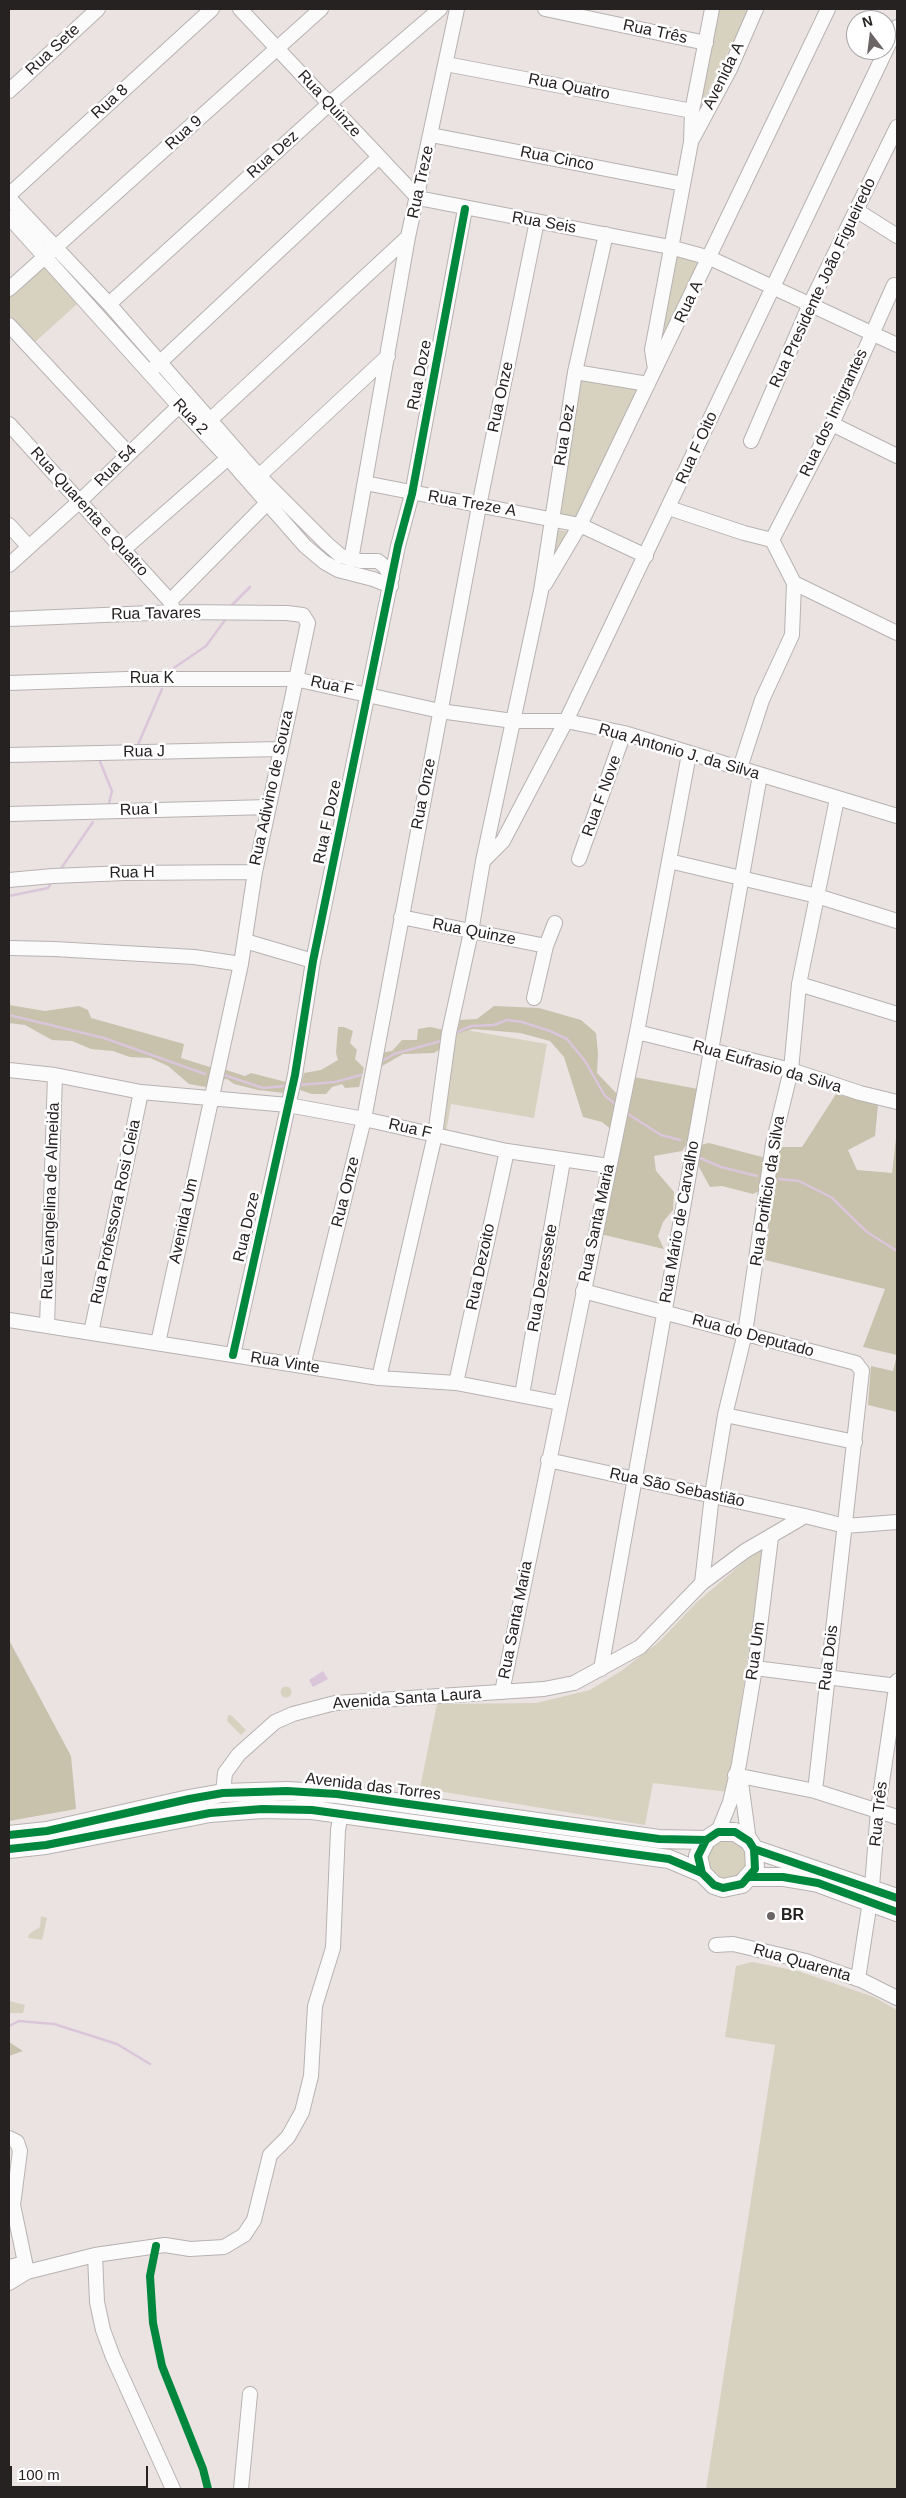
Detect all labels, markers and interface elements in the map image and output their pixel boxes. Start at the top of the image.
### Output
north arrow [846,10,896,60]
text: N [860,12,874,31]
street label: Rua Três [621,16,689,48]
street label: Rua Sete [22,20,84,80]
street label: Avenida A [699,39,749,113]
street label: Rua Quinze [293,67,365,141]
street label: Rua Quatro [527,70,611,104]
street label: Rua 8 [88,81,132,123]
street label: Rua 9 [162,112,206,154]
street label: Rua Dez [243,127,303,183]
street label: Rua Cinco [519,142,595,176]
street label: Rua Treze [404,144,438,220]
street label: Rua Presidente João Figueiredo [766,175,880,391]
street label: Rua Seis [510,208,578,238]
street label: Rua A [671,278,707,326]
street label: Rua Doze [404,338,436,412]
street label: Rua dos Imigrantes [796,346,872,480]
street label: Rua Onze [484,360,518,434]
street label: Rua 2 [168,395,212,439]
street label: Rua Dez [551,403,579,467]
street label: Rua F Oito [672,409,722,487]
street label: Rua 54 [91,441,141,491]
street label: Rua Quarenta e Quatro [26,443,152,581]
street label: Rua Treze A [426,487,518,521]
street label: Rua Tavares [111,604,201,624]
street label: Rua K [130,669,174,689]
street label: Rua F [309,672,355,700]
street label: Rua Adivino de Souza [246,709,298,867]
street label: Rua Antonio J. da Silva [596,720,762,784]
street label: Rua J [123,742,165,762]
street label: Rua F Nove [578,753,626,839]
street label: Rua Onze [408,757,440,831]
street label: Rua F Doze [310,778,346,866]
street label: Rua I [120,800,158,820]
street label: Rua H [109,863,155,883]
street label: Rua Quinze [431,915,517,949]
street label: Rua Eufrasio da Silva [690,1037,844,1097]
street label: Rua Evangelina de Almeida [38,1102,64,1300]
street label: Rua Porificio da Silva [747,1114,789,1268]
street label: Rua F [387,1115,433,1143]
street label: Rua Professora Rosi Cleia [87,1118,145,1306]
street label: Rua Mário de Carvalho [656,1139,704,1305]
street label: Rua Onze [328,1155,364,1229]
street label: Rua Santa Maria [575,1162,619,1284]
street label: Avenida Um [166,1177,202,1265]
street label: Rua Doze [230,1190,264,1264]
street label: Rua Dezoito [462,1222,500,1312]
street label: Rua Dezessete [524,1222,562,1334]
street label: Rua do Deputado [690,1310,816,1362]
street label: Rua Vinte [249,1348,321,1378]
street label: Rua São Sebastião [608,1464,746,1512]
street label: Rua Santa Maria [495,1559,537,1681]
street label: Rua Um [742,1621,770,1681]
street label: Rua Dois [815,1624,843,1692]
street label: Avenida Santa Laura [332,1684,482,1714]
street label: Avenida das Torres [304,1769,442,1805]
street label: Rua Três [866,1781,892,1847]
place label: BR [781,1906,804,1926]
marker: BR [765,1910,777,1922]
street label: Rua Quarenta [751,1940,853,1986]
scale bar [12,2456,150,2488]
text: 100 m [18,2466,60,2483]

